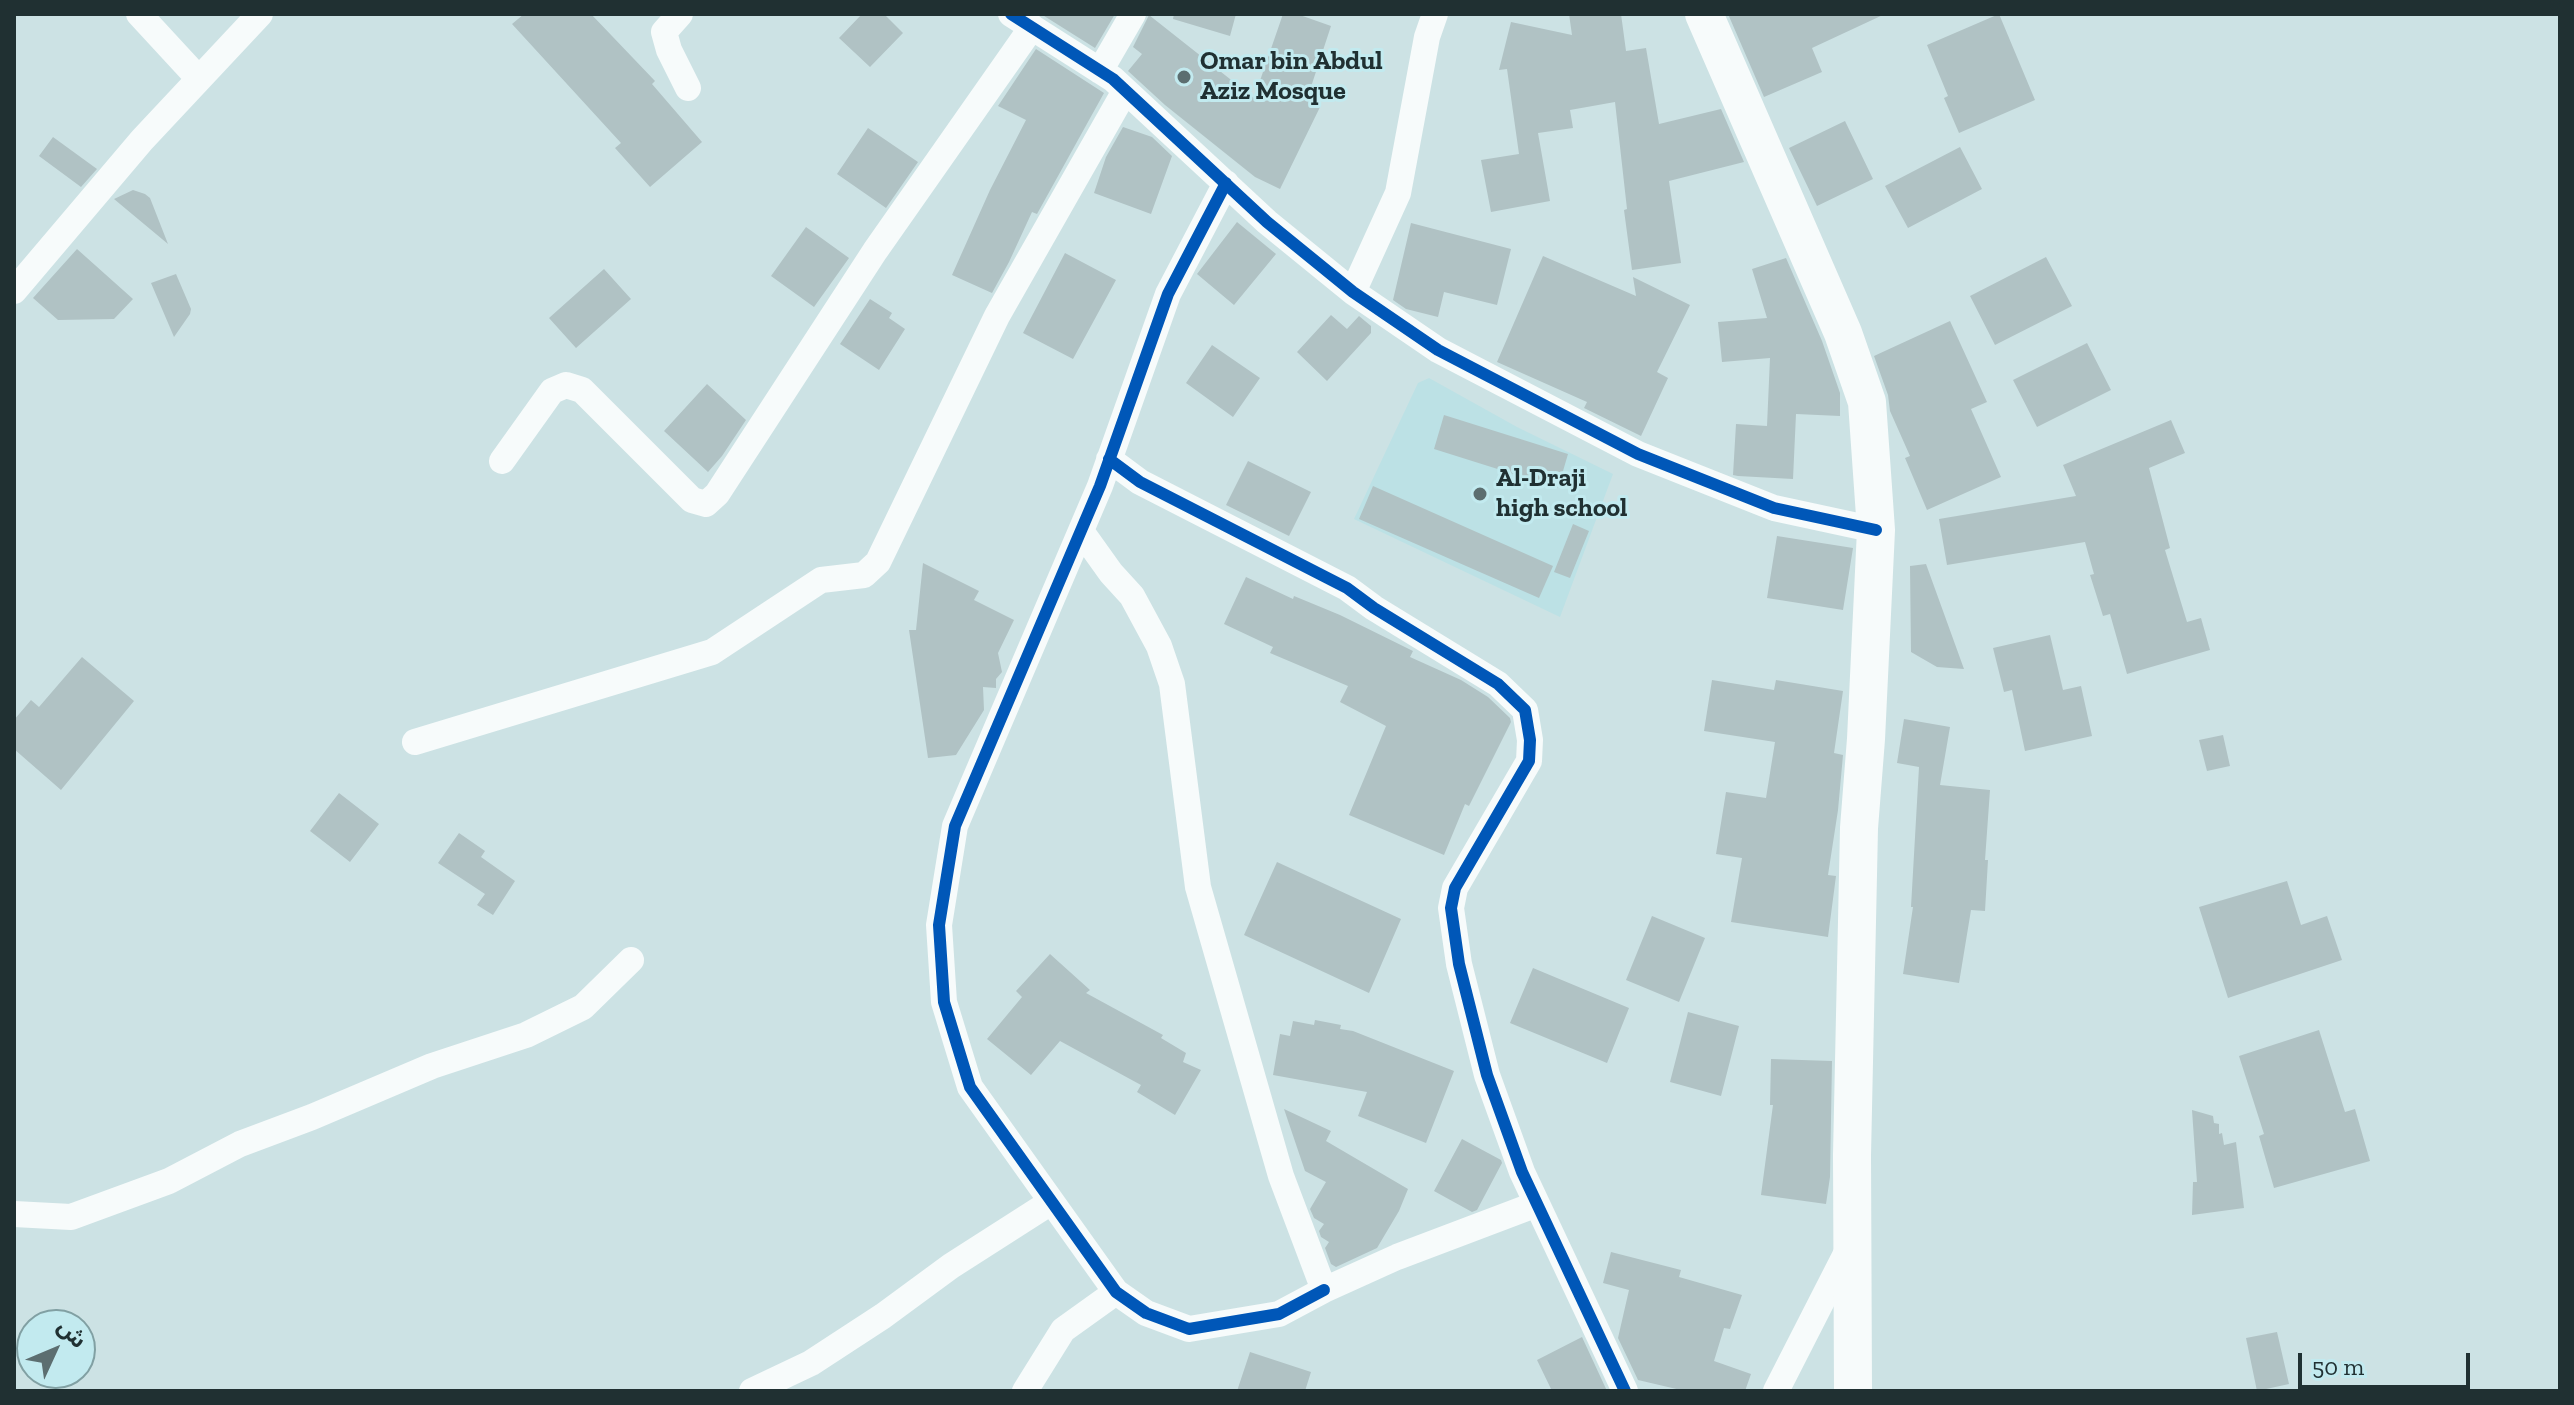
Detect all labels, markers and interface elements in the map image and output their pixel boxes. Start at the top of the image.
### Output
place label: Omar bin Abdul Aziz Mosque [1200,46,1383,108]
marker: Omar bin Abdul Aziz Mosque [1175,68,1193,86]
place label: Al-Draji high school [1496,463,1628,524]
marker: Al-Draji high school [1471,485,1489,503]
north arrow [16,1309,96,1389]
text: ش [52,1313,92,1354]
scale bar [2302,1337,2474,1387]
text: 50 m [2312,1352,2364,1381]

